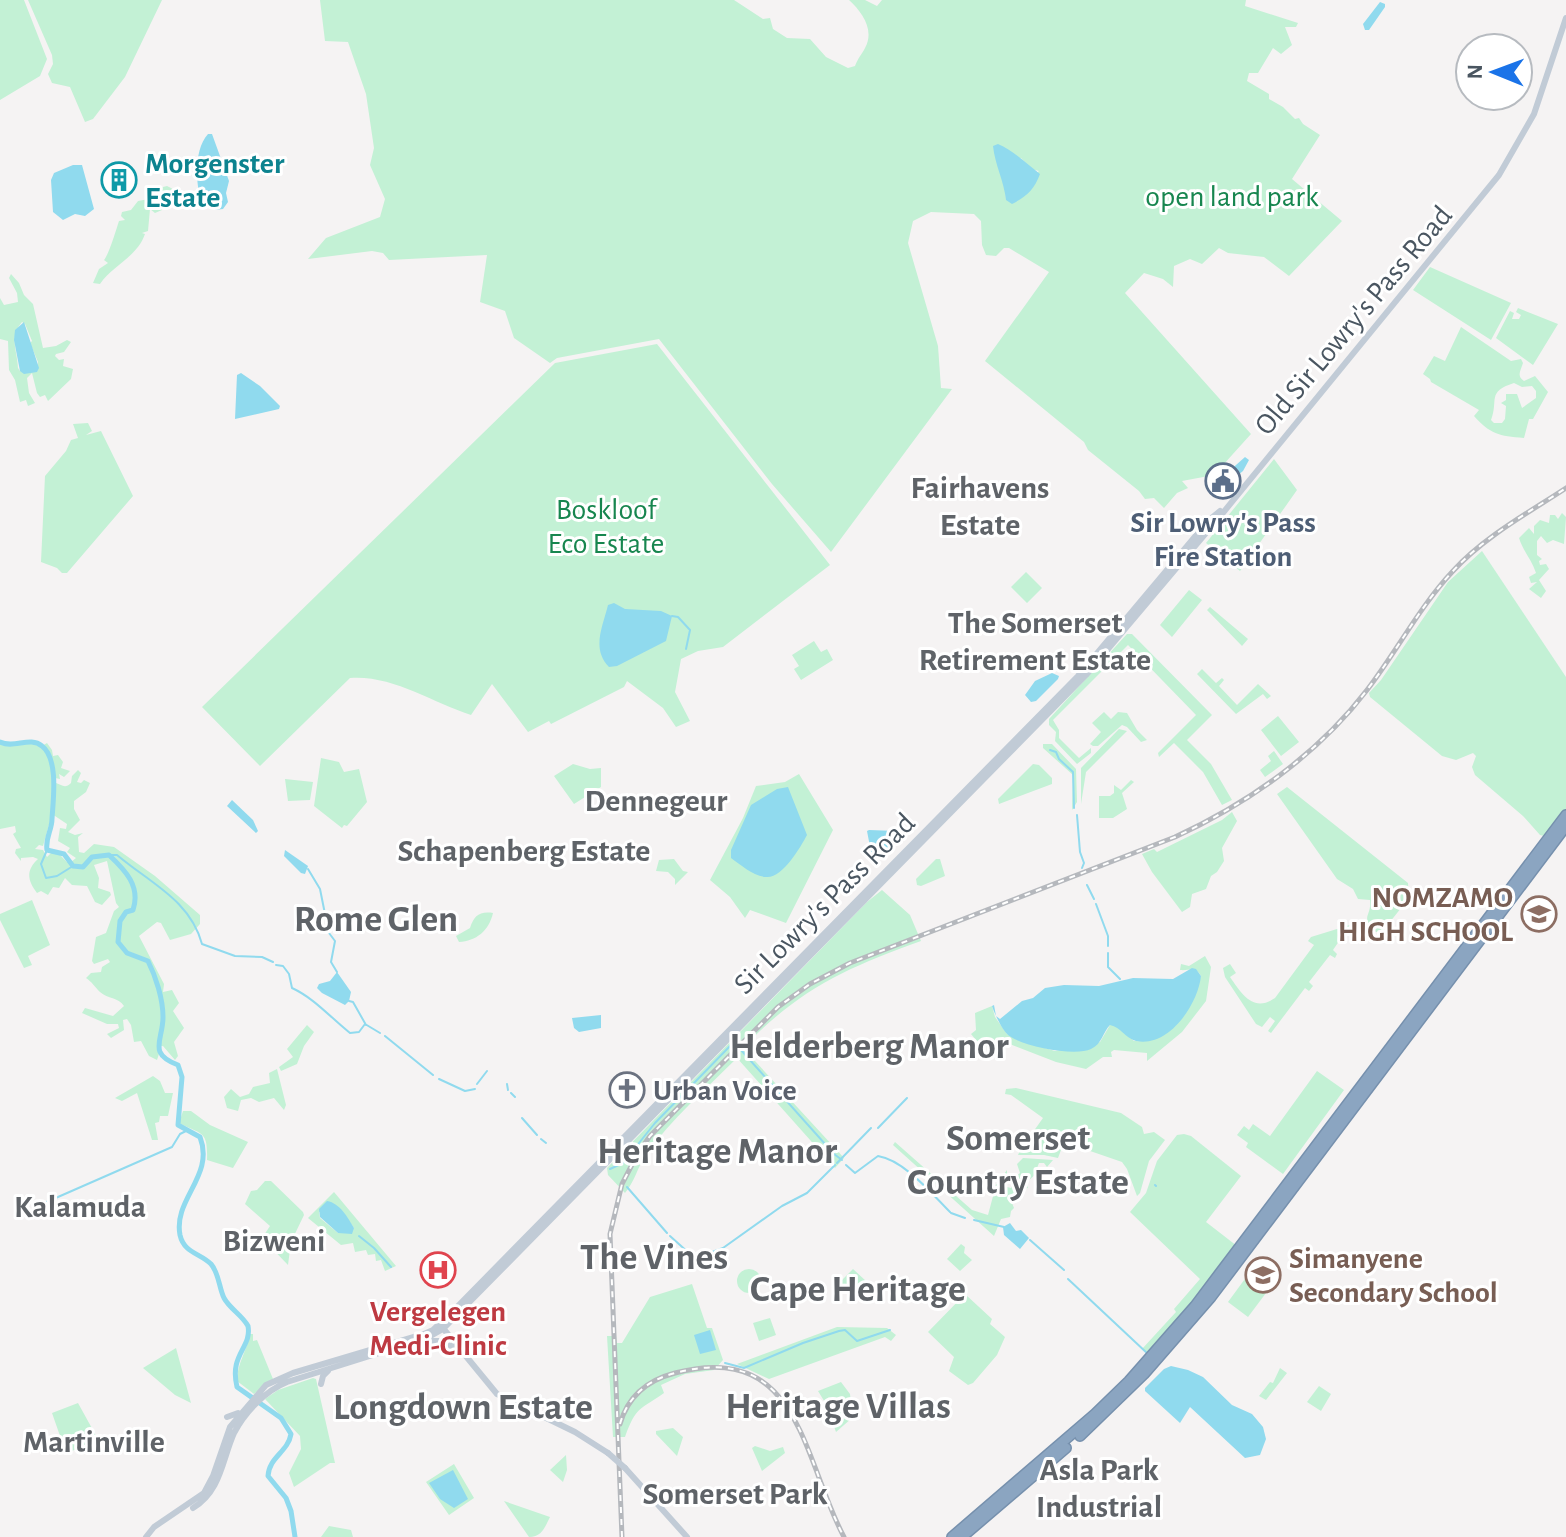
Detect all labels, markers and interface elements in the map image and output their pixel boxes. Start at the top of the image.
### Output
north arrow [1454,32,1534,112]
text: N [1464,64,1486,80]
place label: Morgenster Estate [145,149,285,213]
building icon: Morgenster Estate [100,161,138,199]
park label: open land park [1145,182,1319,212]
street label: Old Sir Lowry's Pass Road [1249,200,1458,441]
public building icon: Sir Lowry's Pass Fire Station [1204,462,1242,500]
district label: Fairhavens Estate [911,472,1049,541]
park label: Boskloof Eco Estate [548,495,664,559]
place label: Sir Lowry's Pass Fire Station [1130,508,1316,572]
district label: The Somerset Retirement Estate [919,607,1151,676]
district label: Dennegeur [584,785,728,817]
street label: Sir Lowry's Pass Road [729,808,921,1000]
district label: Schapenberg Estate [398,835,650,867]
place label: NOMZAMO HIGH SCHOOL [1338,883,1513,947]
school or university icon: NOMZAMO HIGH SCHOOL [1520,895,1558,933]
district label: Rome Glen [294,901,458,939]
district label: Helderberg Manor [729,1028,1010,1066]
church icon: Urban Voice [608,1071,646,1109]
place label: Urban Voice [653,1076,797,1106]
district label: Somerset Country Estate [907,1120,1129,1202]
district label: Heritage Manor [597,1133,838,1171]
district label: Kalamuda [14,1191,146,1223]
district label: Bizweni [223,1225,325,1257]
district label: The Vines [580,1239,728,1277]
place label: Simanyene Secondary School [1289,1244,1498,1308]
hospital icon: Vergelegen Medi-Clinic [419,1251,457,1289]
school or university icon: Simanyene Secondary School [1244,1256,1282,1294]
district label: Cape Heritage [750,1271,966,1309]
place label: Vergelegen Medi-Clinic [370,1297,507,1361]
district label: Heritage Villas [725,1388,951,1426]
district label: Longdown Estate [333,1389,593,1427]
district label: Martinville [23,1426,165,1458]
district label: Asla Park Industrial [1036,1454,1162,1523]
district label: Somerset Park [643,1478,828,1510]

